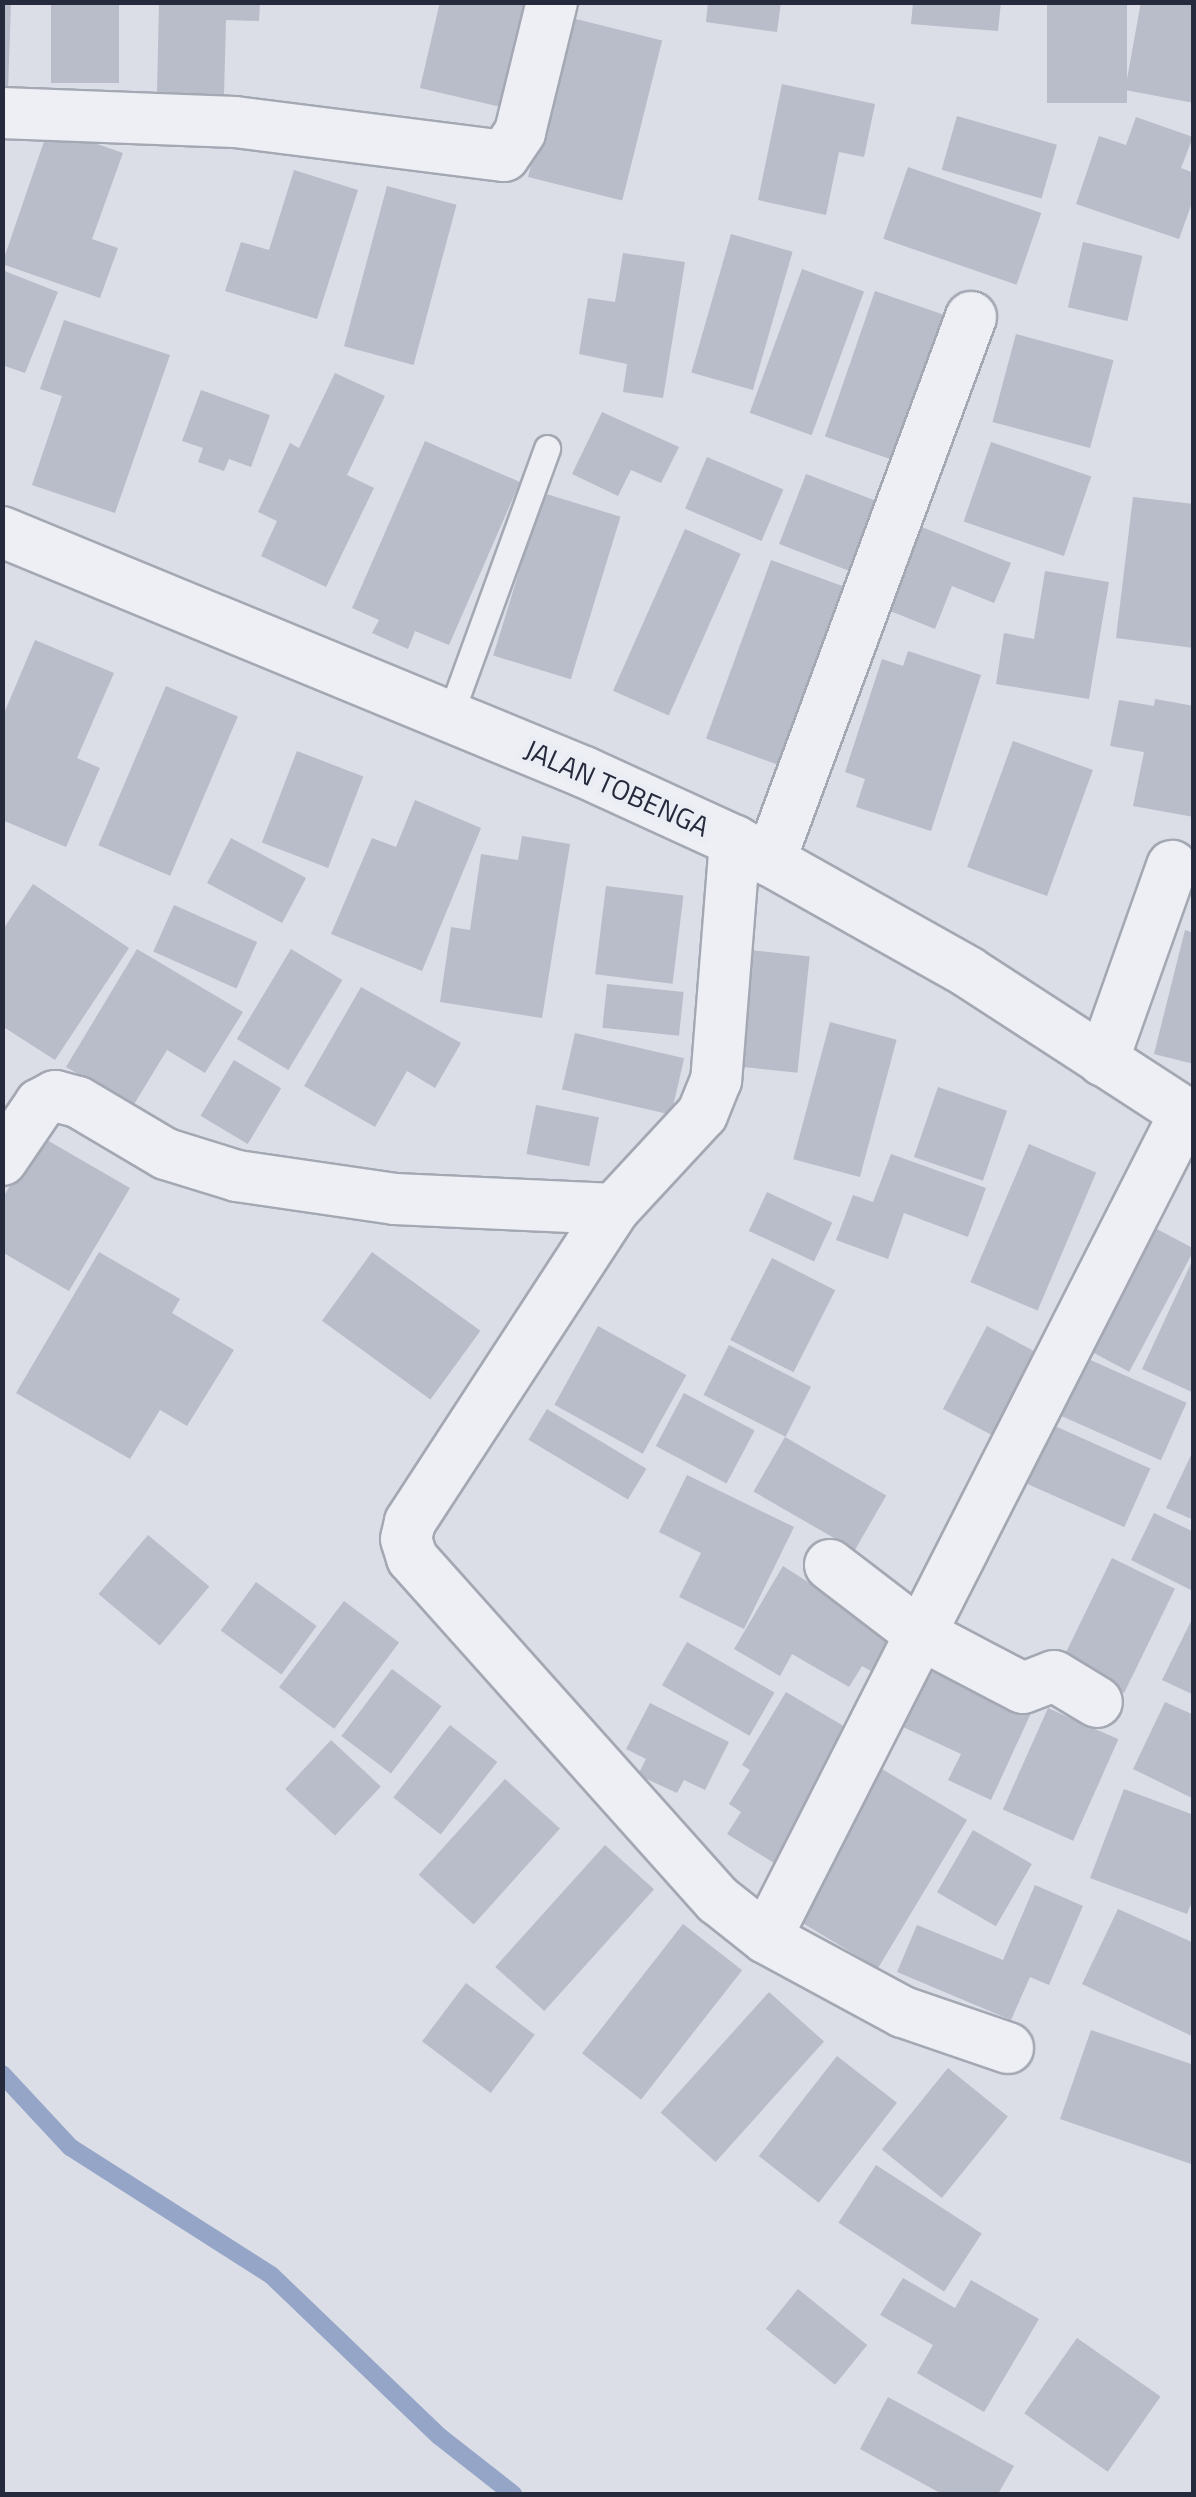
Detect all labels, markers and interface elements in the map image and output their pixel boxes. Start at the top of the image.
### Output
street label: JALAN TOBENGA [520,732,714,844]

